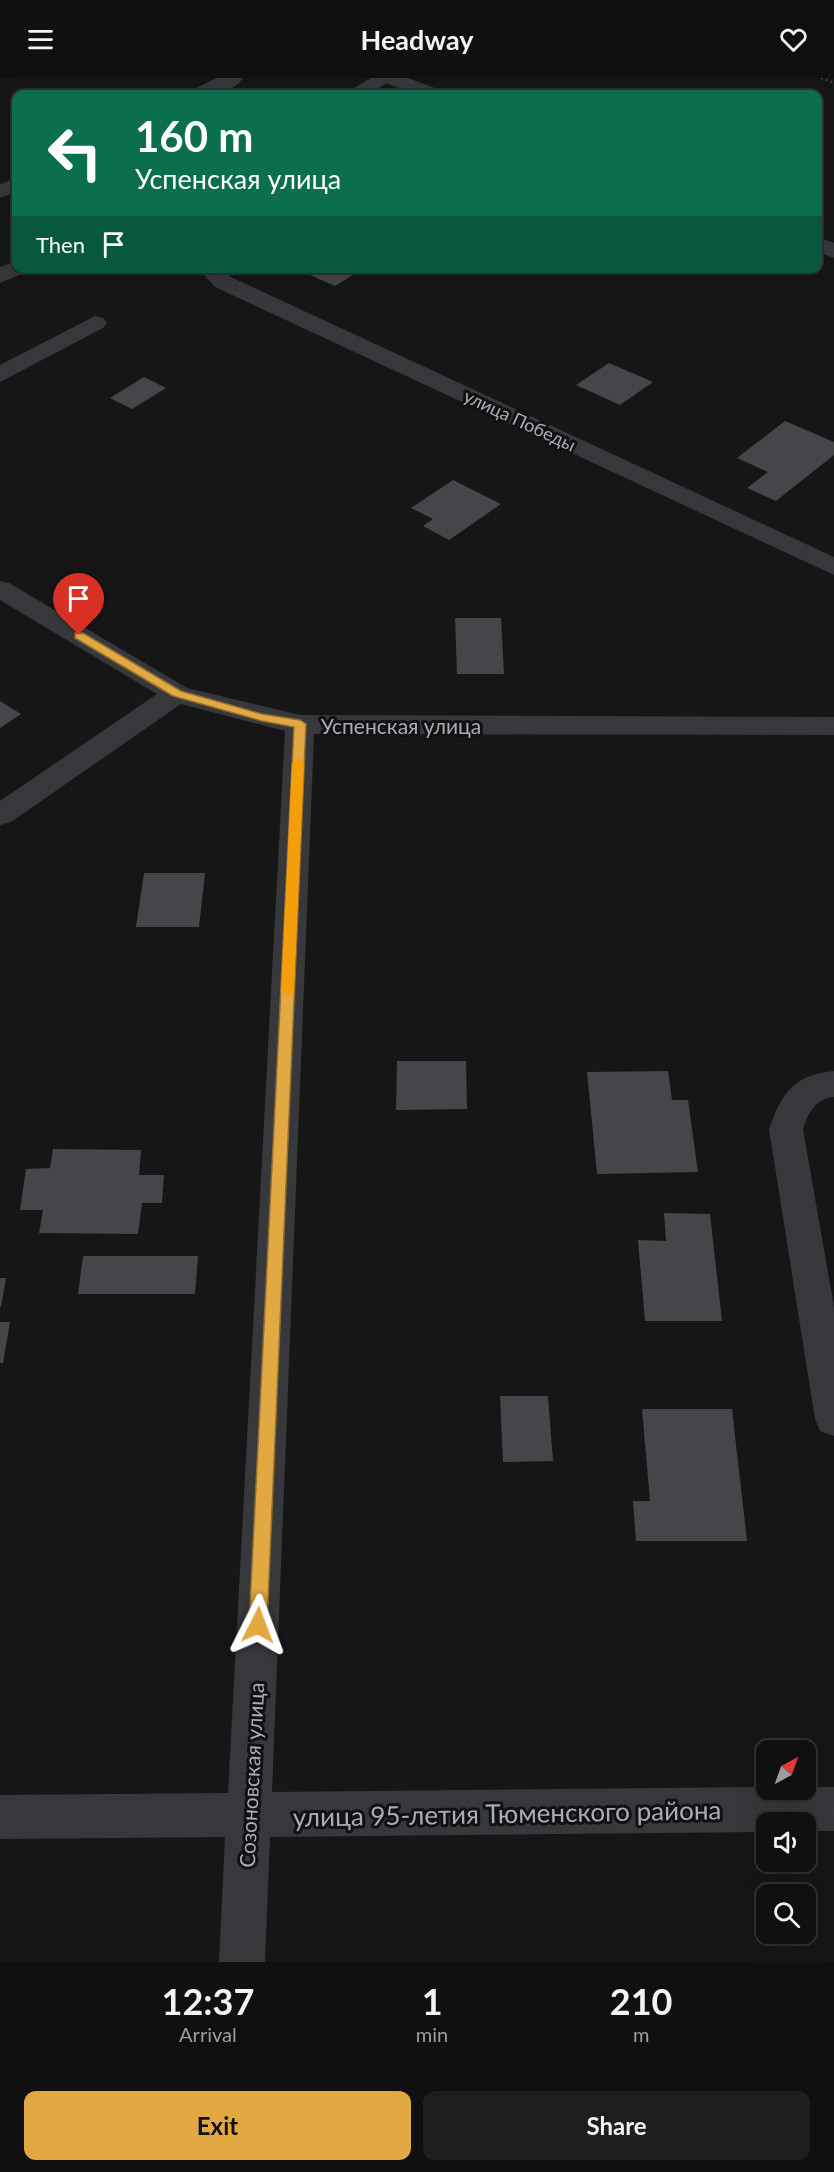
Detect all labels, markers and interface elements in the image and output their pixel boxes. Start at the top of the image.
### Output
icon: menu [24,23,57,56]
text: Headway [361,23,473,56]
icon: heart [777,23,810,56]
text: 160 m [135,111,253,161]
icon: left [36,114,114,192]
text: Успенская улица [135,162,341,195]
icon: arrive [97,228,130,261]
text: Then [36,231,85,258]
street label: улица Победы [461,384,579,456]
pin [53,573,104,635]
icon: arrive [62,582,95,615]
street label: Успенская улица [321,713,481,738]
position arrow [226,1593,290,1657]
street label: Созоновская улица [234,1682,268,1868]
north arrow [756,1740,816,1800]
map controls [756,1740,816,1944]
street label: улица 95-летия Тюменского района [292,1793,722,1833]
button: sound [756,1812,816,1872]
button: search [756,1884,816,1944]
text: 12:37 [162,1979,254,2023]
text: 1 [422,1979,443,2023]
text: 210 [610,1979,672,2023]
text: Arrival [179,2022,237,2046]
text: min [416,2022,448,2046]
text: m [633,2022,649,2046]
button: Exit [24,2091,411,2160]
button: Share [423,2091,810,2160]

